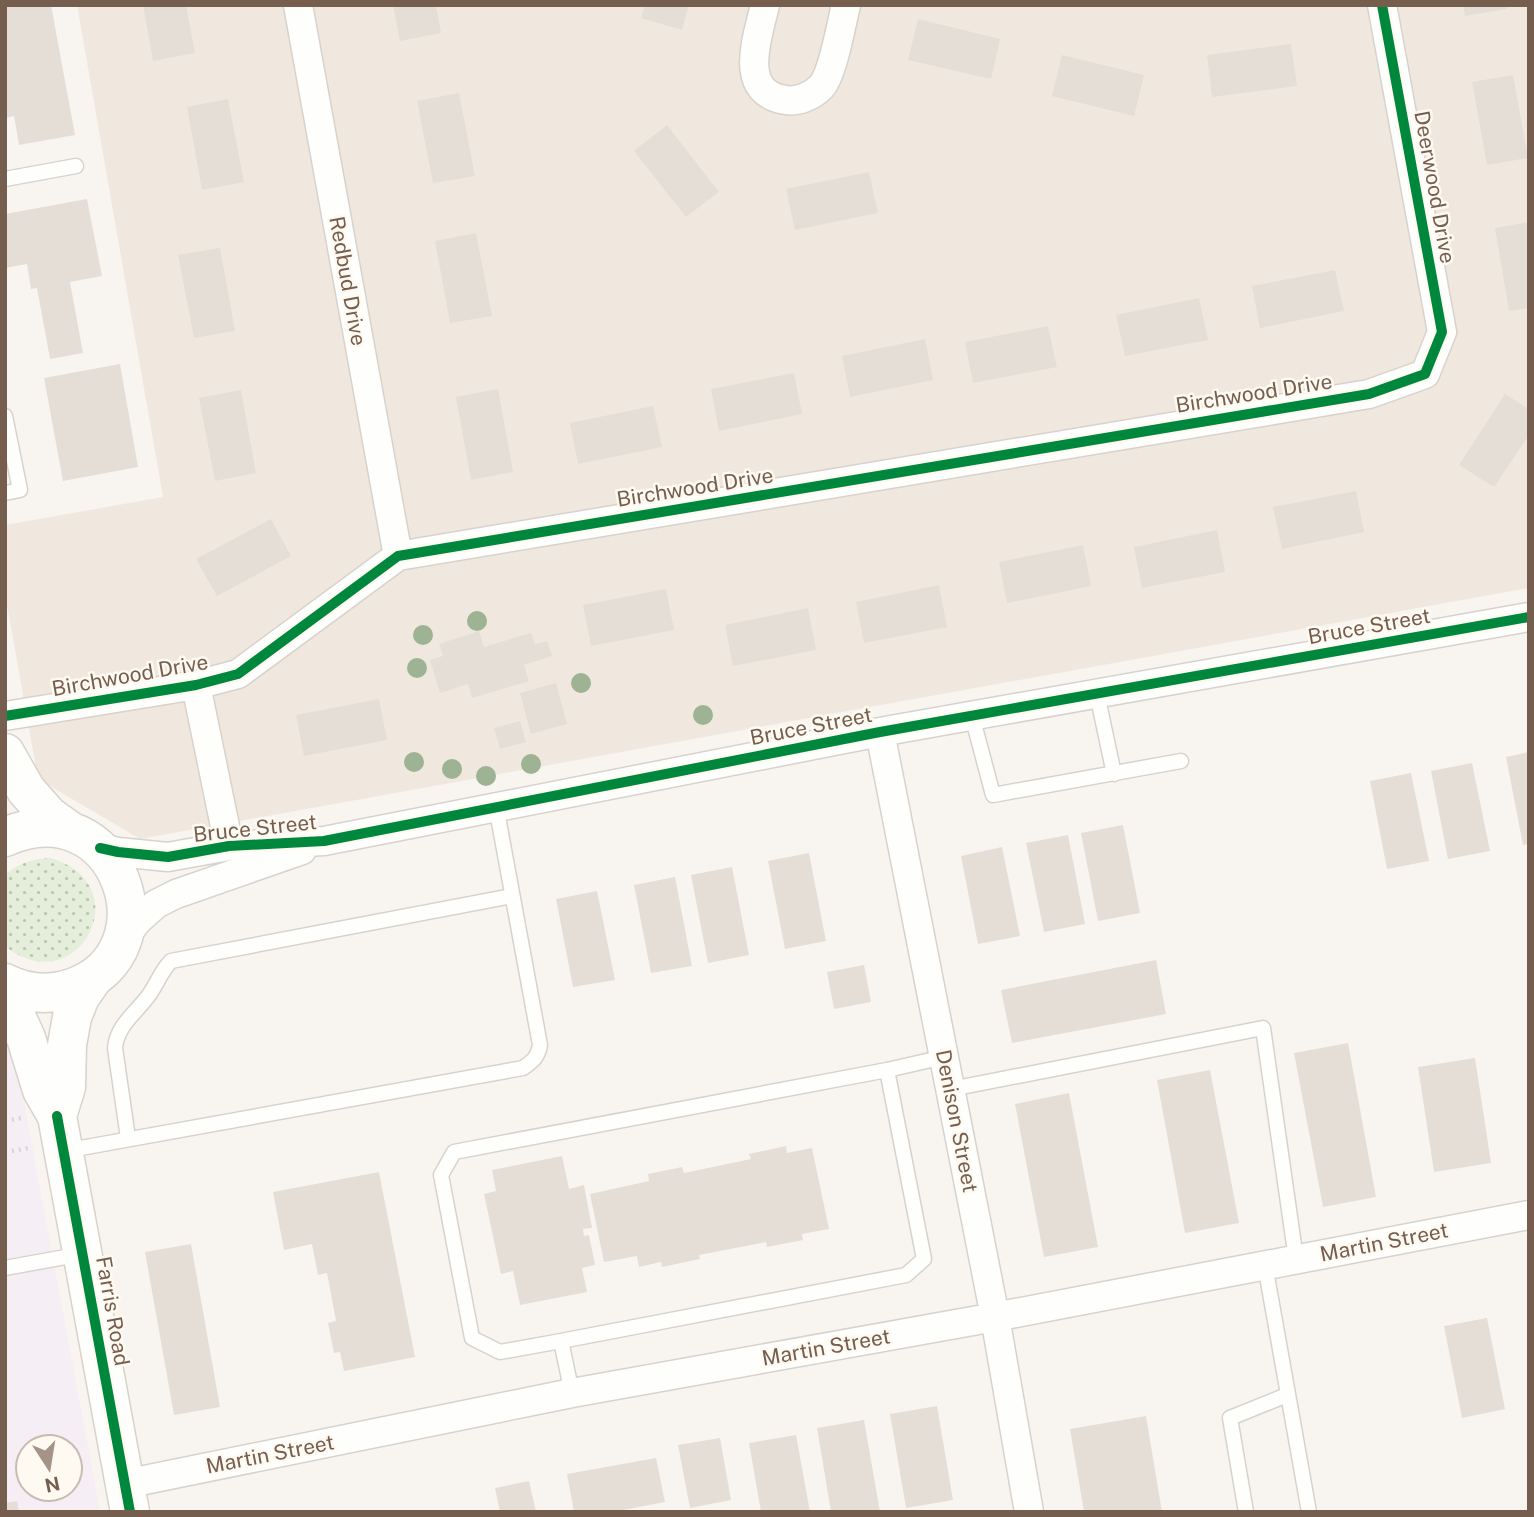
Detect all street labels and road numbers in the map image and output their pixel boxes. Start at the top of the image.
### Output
street label: Deerwood Drive [1409,109,1461,265]
street label: Redbud Drive [324,214,372,348]
street label: Birchwood Drive [1174,368,1334,418]
street label: Birchwood Drive [615,462,775,512]
street label: Bruce Street [1306,603,1432,649]
street label: Birchwood Drive [50,649,210,701]
street label: Bruce Street [748,702,874,750]
street label: Bruce Street [192,809,318,847]
street label: Denison Street [931,1048,983,1194]
street label: Martin Street [1318,1217,1450,1267]
street label: Farris Road [91,1254,135,1368]
street label: Martin Street [760,1323,892,1371]
street label: Martin Street [204,1429,336,1479]

